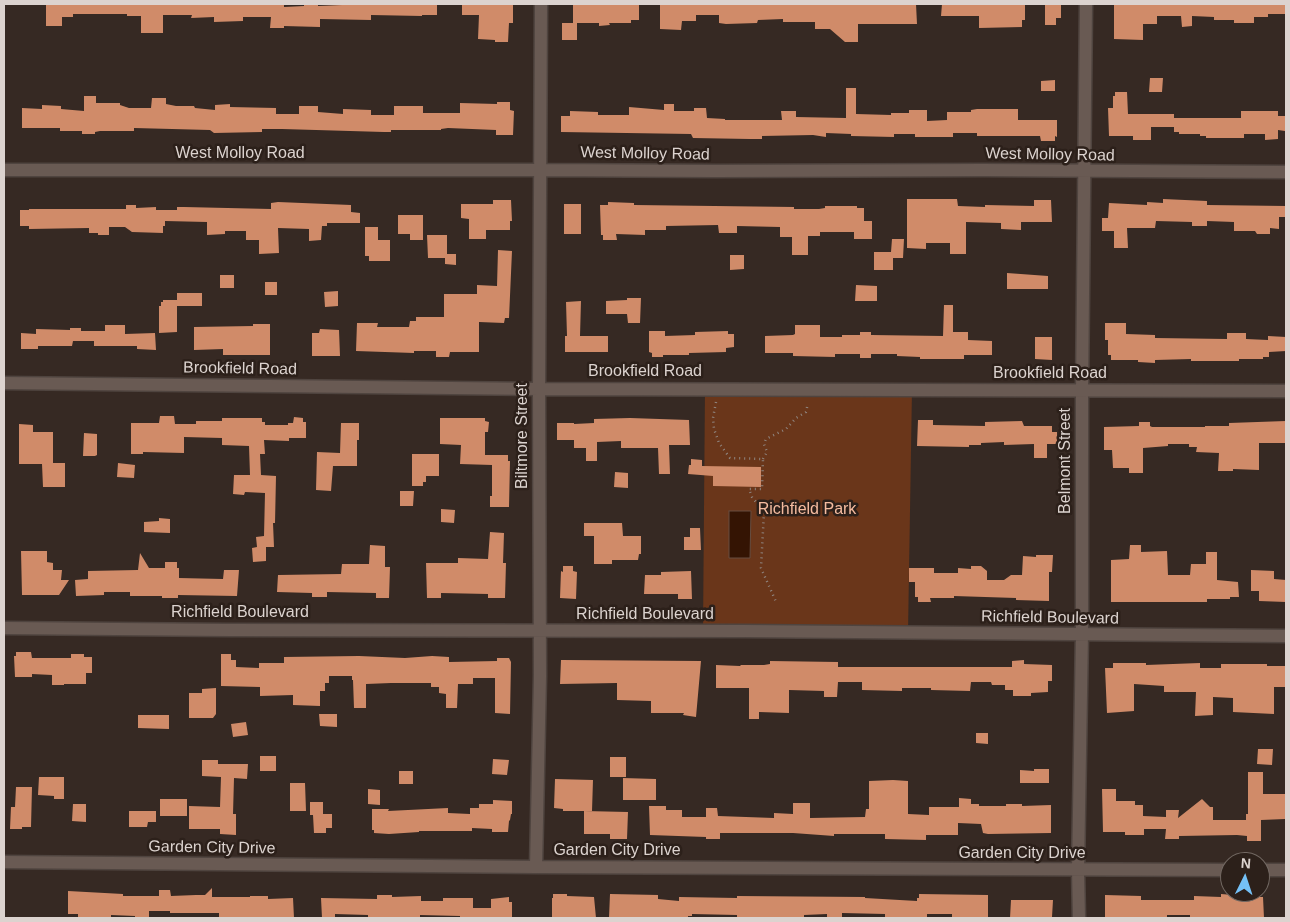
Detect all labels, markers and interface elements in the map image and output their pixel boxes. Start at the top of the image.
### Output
street label: West Molloy Road [580,143,710,165]
street label: West Molloy Road [175,144,305,164]
street label: West Molloy Road [985,144,1115,166]
street label: Brookfield Road [183,358,297,380]
street label: Brookfield Road [588,362,702,382]
street label: Brookfield Road [993,364,1107,384]
street label: Biltmore Street [513,383,533,489]
street label: Belmont Street [1056,408,1076,514]
park label: Richfield Park [758,500,856,520]
street label: Richfield Boulevard [171,603,309,623]
street label: Richfield Boulevard [576,605,714,625]
street label: Richfield Boulevard [981,607,1119,629]
street label: Garden City Drive [148,837,276,859]
street label: Garden City Drive [553,841,681,861]
street label: Garden City Drive [958,844,1086,864]
north arrow [1220,852,1270,902]
text: N [1240,855,1252,871]

